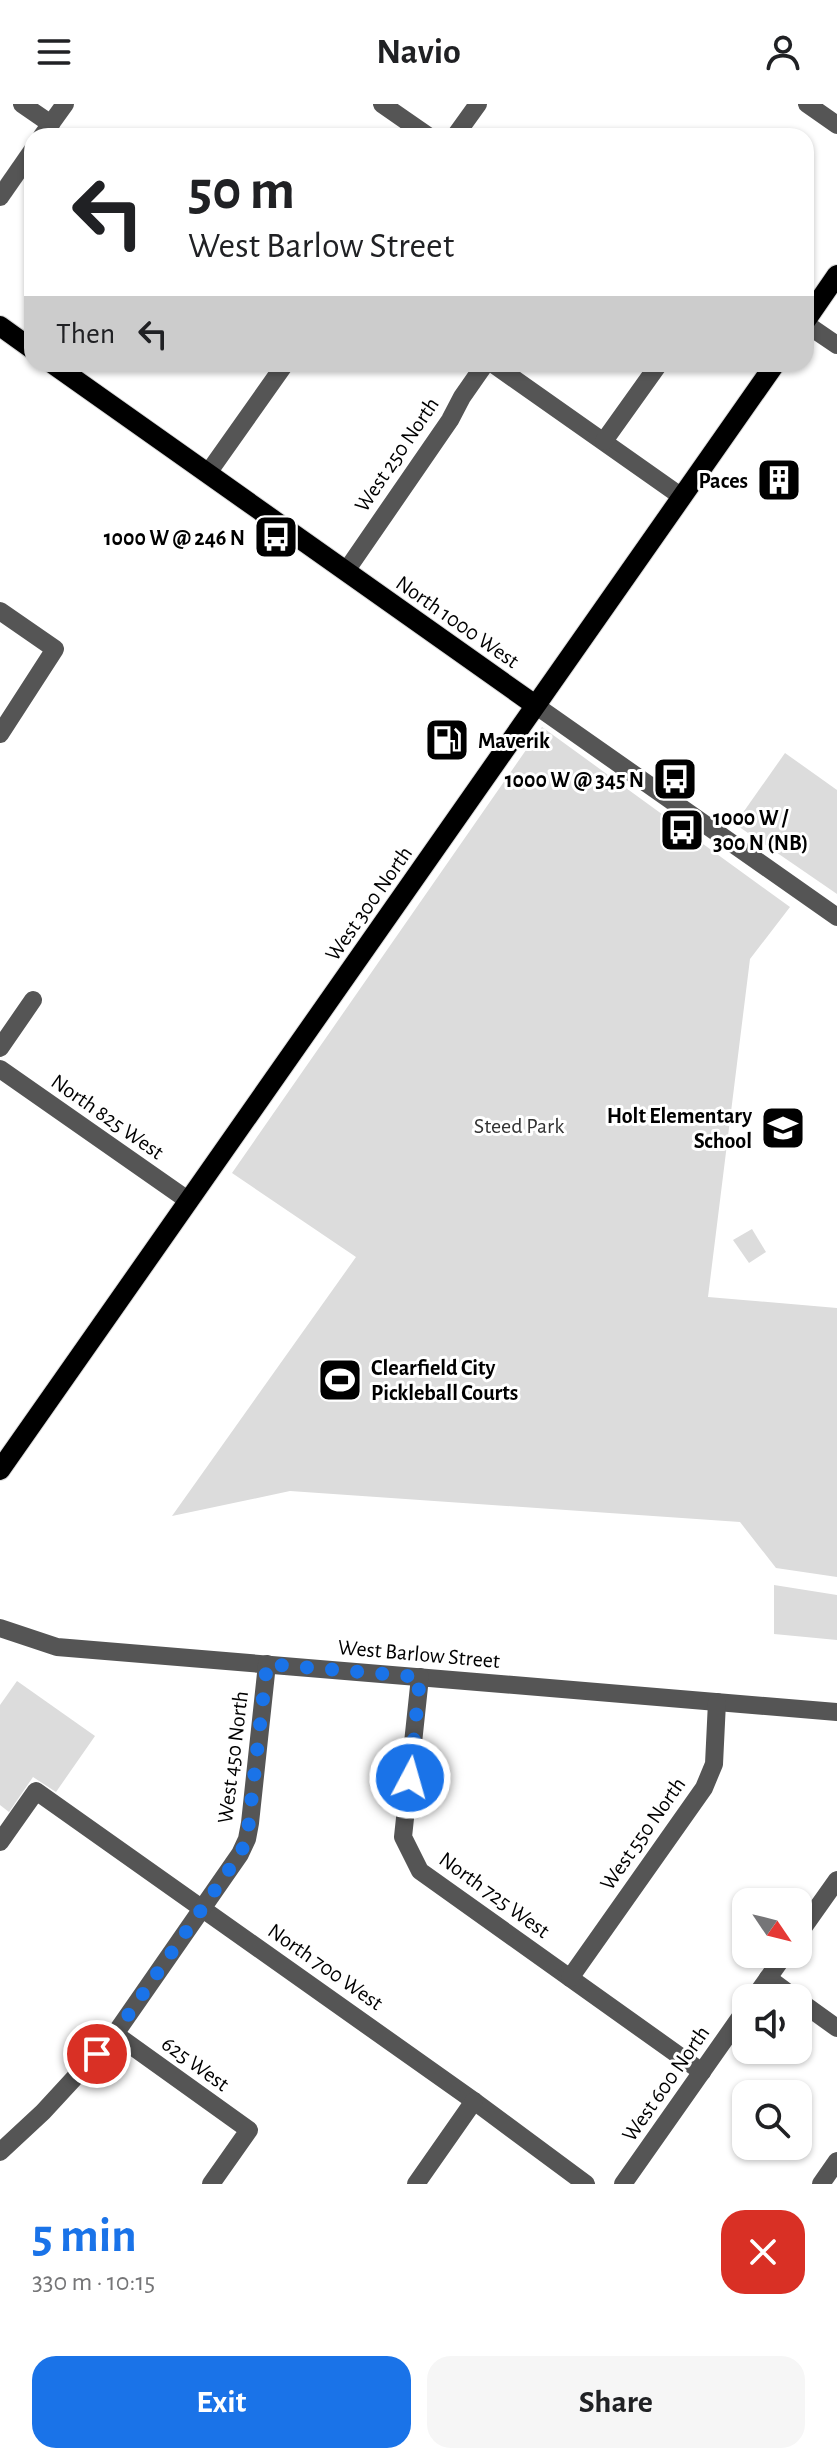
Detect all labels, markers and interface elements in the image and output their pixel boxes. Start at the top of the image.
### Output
icon: menu [32,30,76,74]
icon: person [761,30,805,74]
text: Navio [376,34,461,70]
icon: left [56,160,160,264]
text: 50 m [188,163,295,219]
text: West Barlow Street [188,228,454,264]
icon: left [131,312,175,356]
text: Then [56,319,115,349]
street label: West 250 North [351,393,443,516]
building icon: Paces [755,456,803,504]
place label: Paces [698,470,748,492]
bus stop icon: 1000 W @ 246 N [252,513,300,561]
place label: 1000 W @ 246 N [104,527,245,549]
street label: North 1000 West [392,571,523,672]
fuel station icon: Maverik [423,716,471,764]
place label: Maverik [478,730,550,752]
bus stop icon: 1000 W @ 345 N [651,755,699,803]
place label: 1000 W @ 345 N [505,769,644,791]
bus stop icon: 1000 W / 300 N (NB) [658,806,706,854]
place label: 1000 W / 300 N (NB) [713,807,808,854]
street label: West 300 North [321,842,416,965]
street label: North 825 West [47,1070,168,1164]
school or university icon: Holt Elementary School [759,1104,807,1152]
place label: Holt Elementary School [607,1105,752,1152]
park label: Steed Park [474,1115,564,1137]
sports icon: Clearfield City Pickleball Courts [316,1356,364,1404]
place label: Clearfield City Pickleball Courts [371,1357,518,1404]
street label: West Barlow Street [337,1636,501,1672]
street label: West 450 North [214,1690,252,1825]
position arrow [368,1736,452,1820]
street label: West 550 North [596,1773,690,1894]
street label: North 725 West [435,1848,554,1942]
north arrow [732,1888,812,1968]
map controls [732,1888,812,2160]
street label: North 700 West [264,1919,387,2014]
button: sound [732,1984,812,2064]
pin [63,2020,131,2088]
street label: West 600 North [618,2022,714,2145]
icon: arrive [75,2032,119,2076]
street label: 625 West [158,2032,233,2095]
button: search [732,2080,812,2160]
button: close [721,2210,805,2294]
text: 5 min [32,2213,137,2261]
text: 330 m · 10:15 [32,2269,155,2295]
button: Exit [32,2356,411,2448]
button: Share [427,2356,805,2448]

